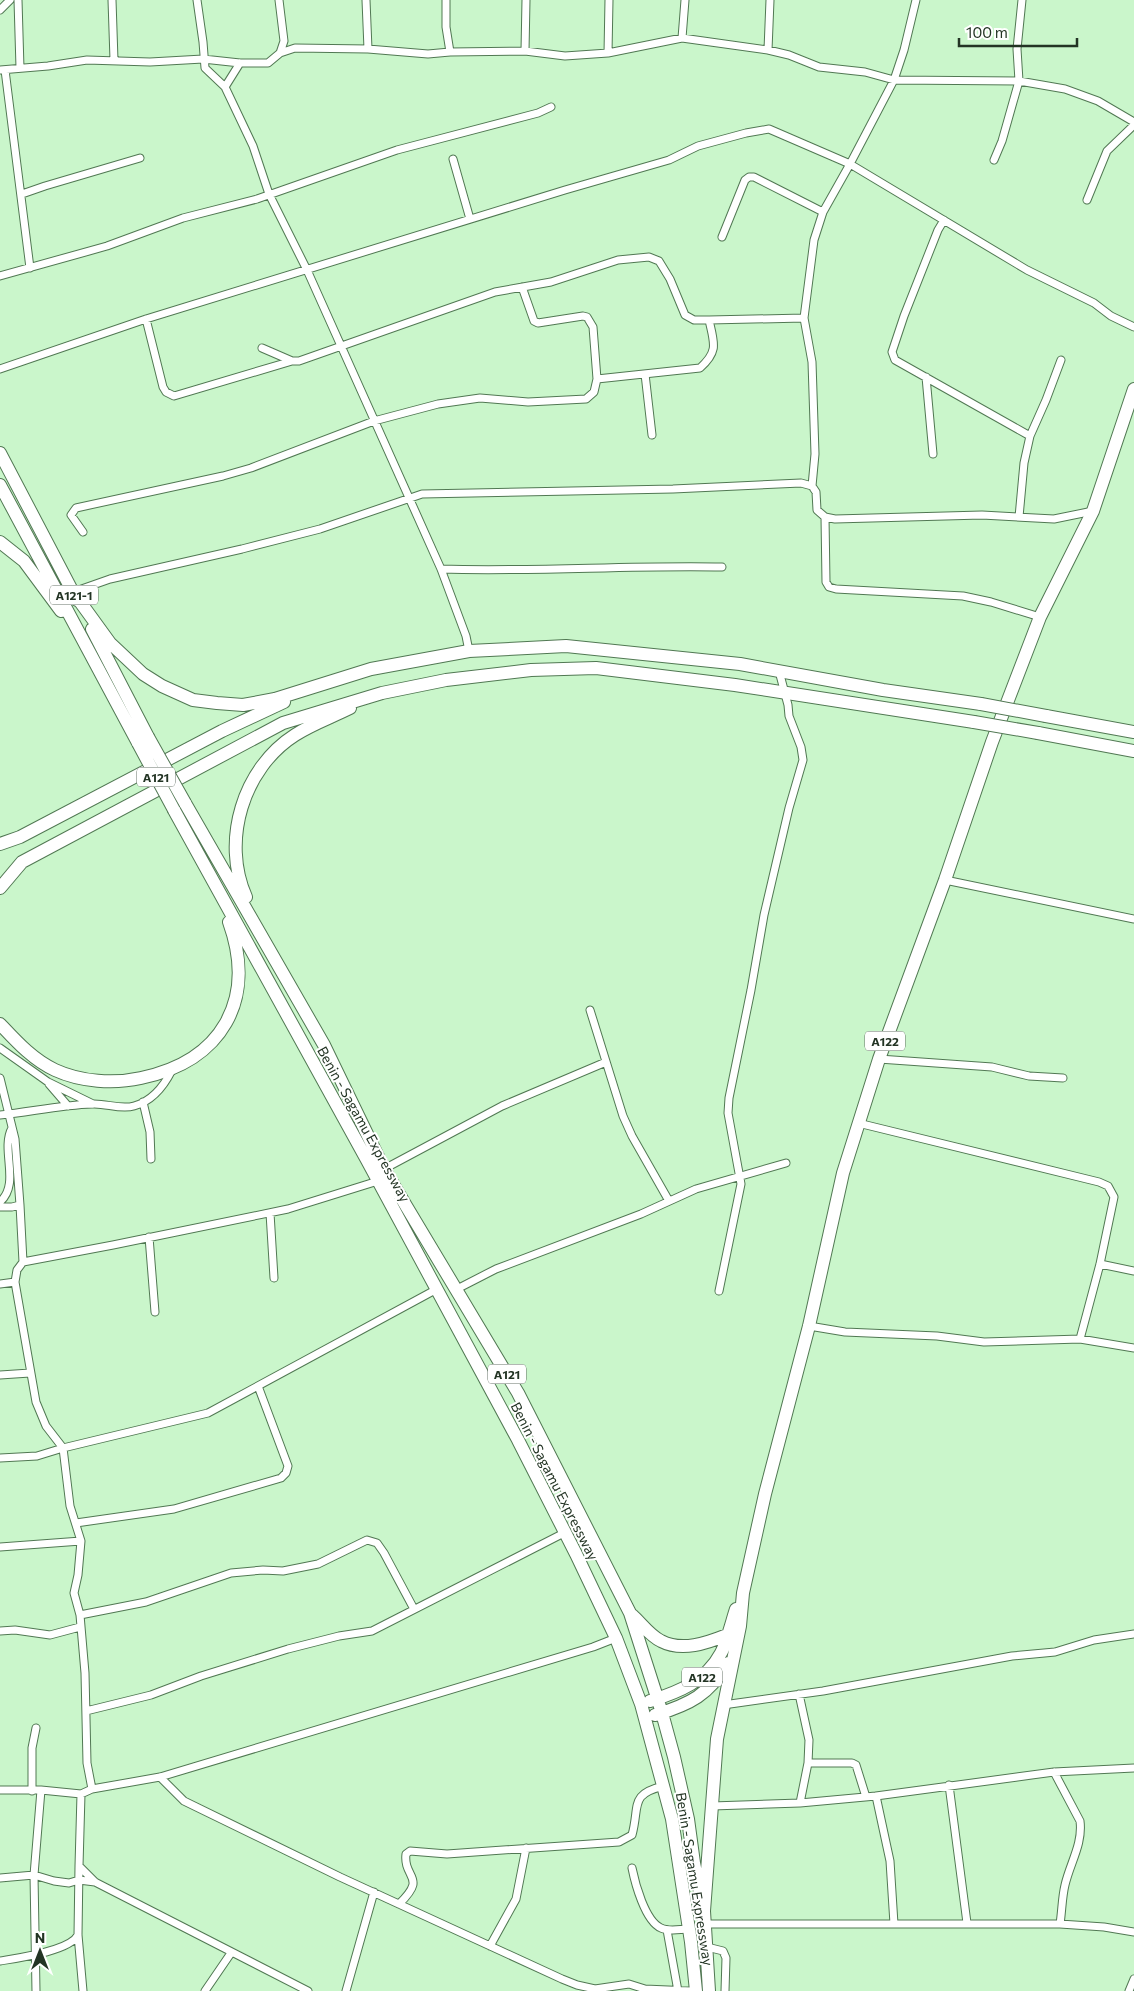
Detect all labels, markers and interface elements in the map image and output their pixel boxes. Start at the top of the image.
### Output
scale bar [959,15,1076,47]
text: 100 m [966,23,1008,41]
road number: A121-1 [50,586,98,604]
road number: A121 [137,768,175,786]
road number: A122 [865,1032,905,1050]
street label: Benin - Sagamu Expressway [314,1043,414,1205]
road number: A121 [488,1365,526,1384]
street label: Benin - Sagamu Expressway [508,1399,602,1563]
road number: A122 [682,1668,722,1686]
street label: Benin - Sagamu Expressway [673,1791,717,1967]
north arrow [15,1926,65,1976]
text: N [35,1929,45,1946]

